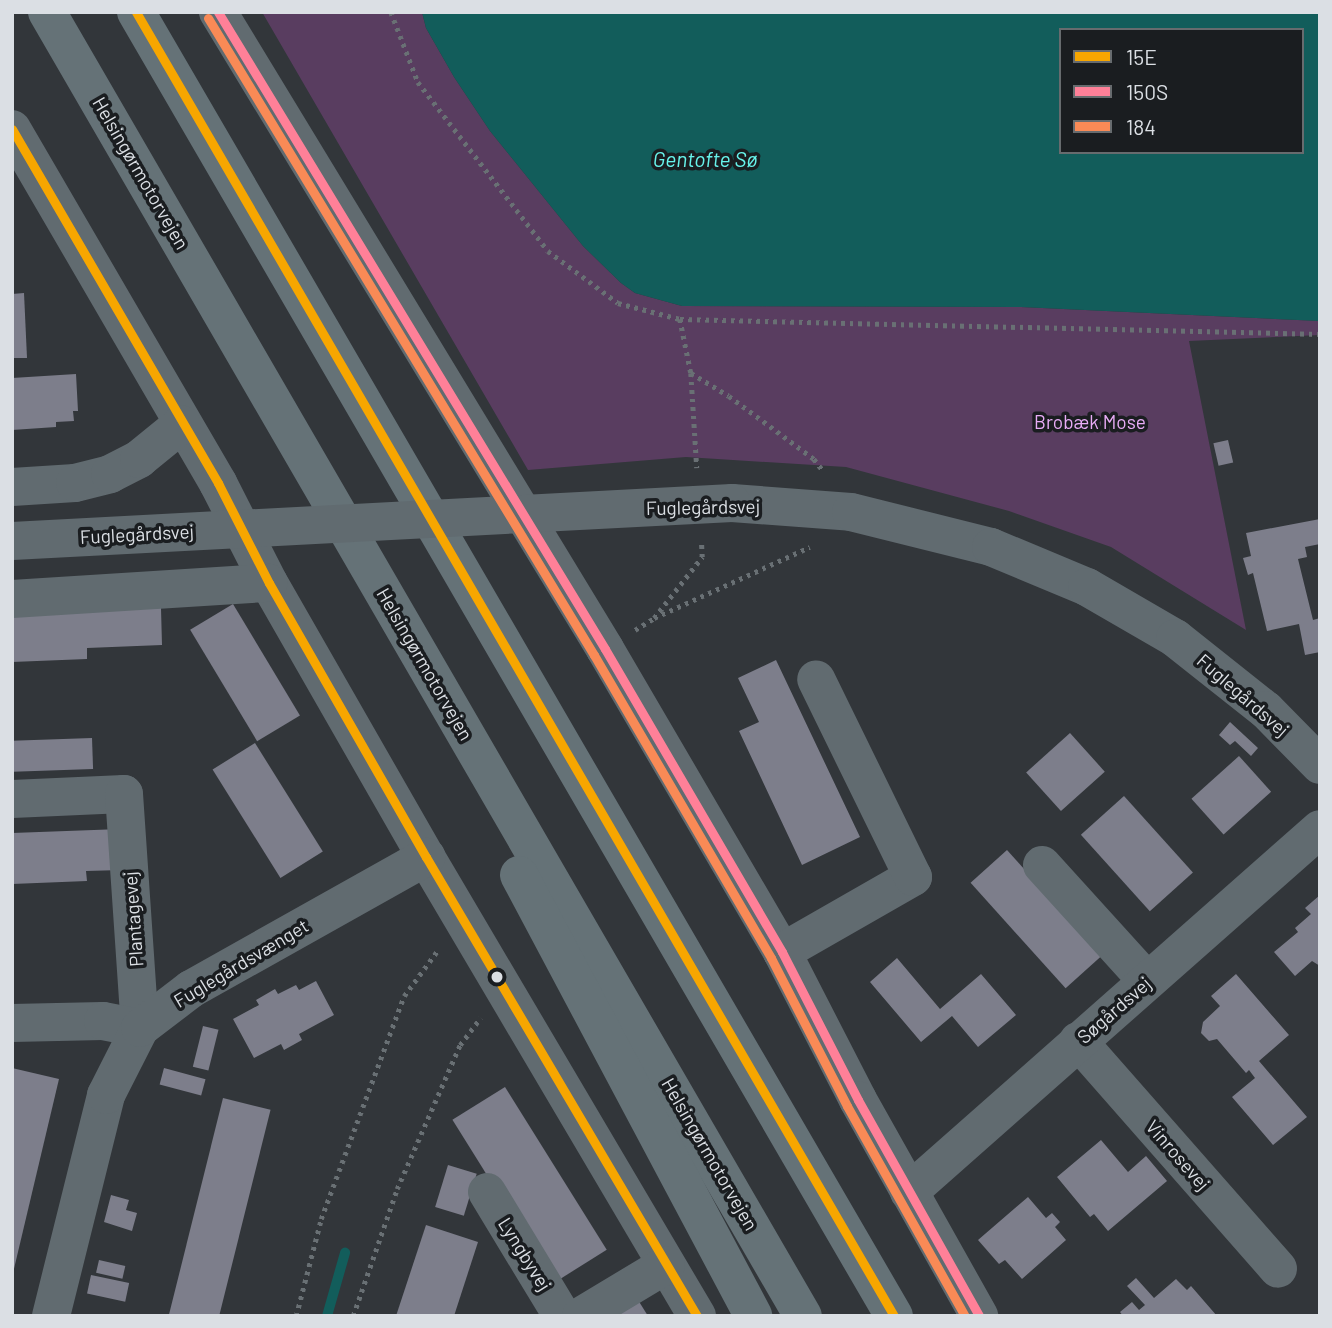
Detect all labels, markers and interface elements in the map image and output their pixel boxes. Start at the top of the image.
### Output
legend [1059,28,1304,154]
text: 15E [1126,44,1157,69]
text: 150S [1126,79,1168,104]
street label: Helsingørmotorvejen [88,93,194,253]
text: 184 [1126,114,1156,139]
water label: Gentofte Sø [653,146,757,172]
park label: Brobæk Mose [1034,411,1146,433]
street label: Fuglegårdsvej [646,495,760,519]
street label: Fuglegårdsvej [79,520,195,548]
street label: Helsingørmotorvejen [372,584,478,744]
street label: Fuglegårdsvej [1192,649,1294,741]
street label: Plantagevej [118,870,148,968]
street label: Fuglegårdsvænget [170,914,312,1012]
unlabelled marker [490,970,504,984]
street label: Søgårdsvej [1072,972,1156,1048]
street label: Helsingørmotorvejen [657,1074,763,1234]
street label: Vinrosevej [1141,1115,1215,1195]
street label: Lyngbyvej [494,1213,556,1295]

